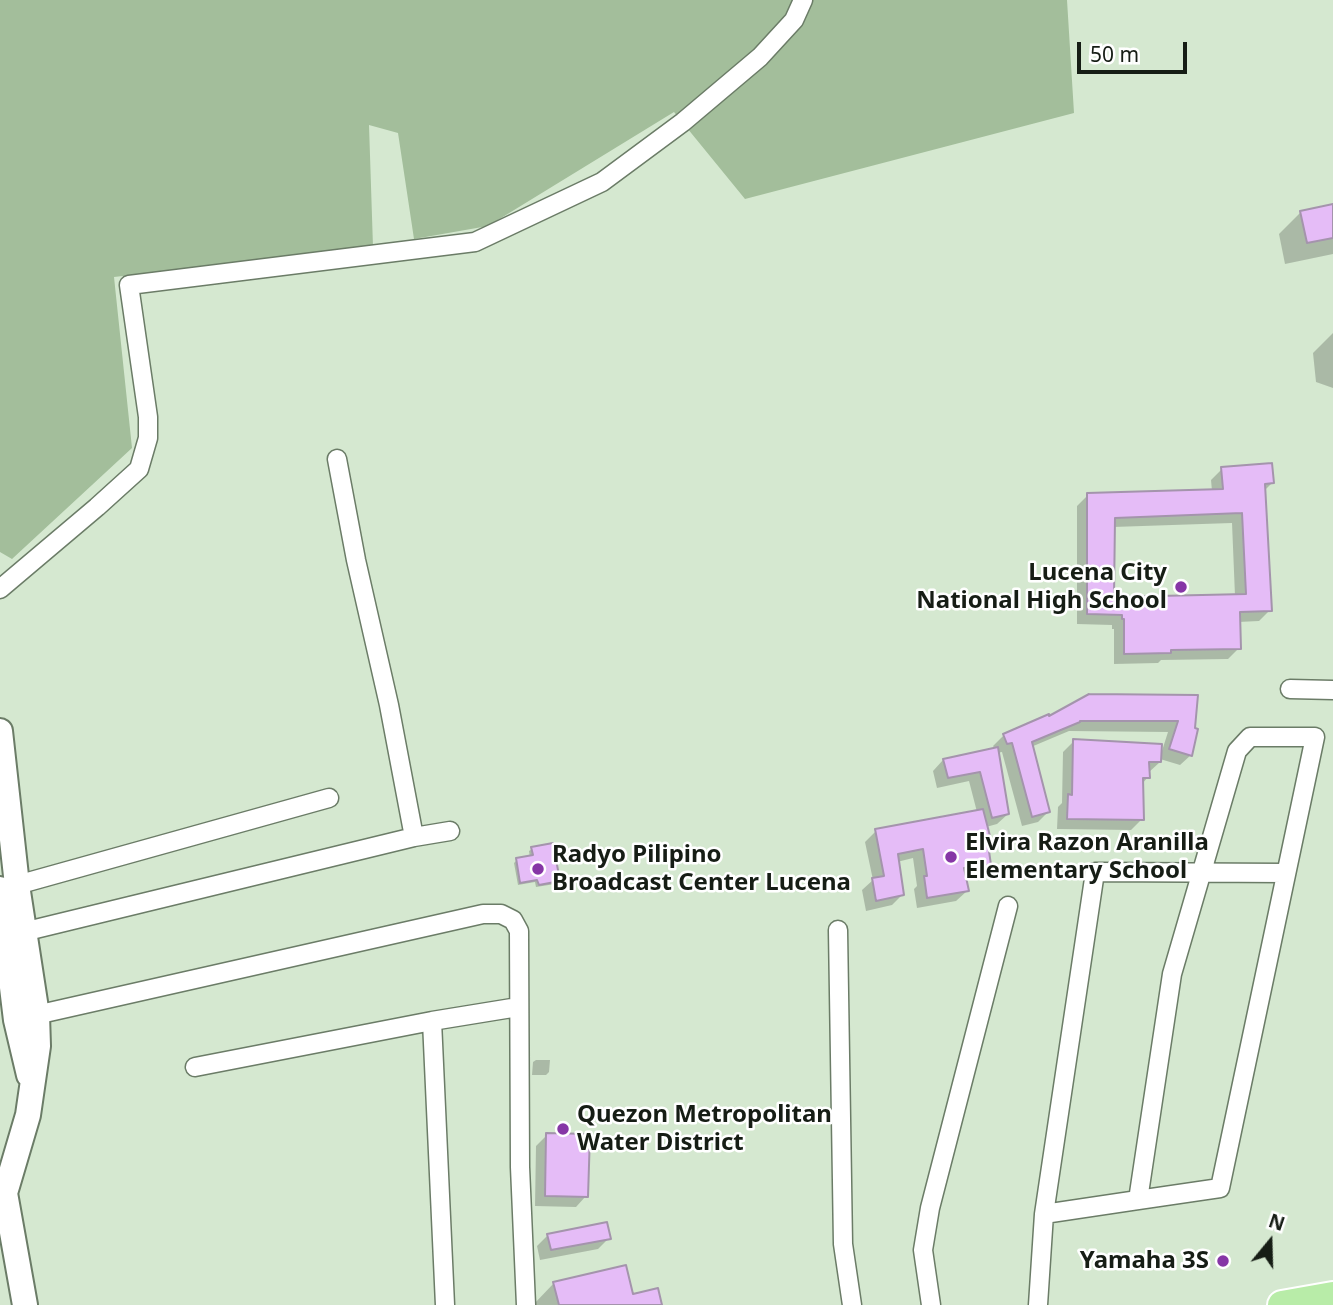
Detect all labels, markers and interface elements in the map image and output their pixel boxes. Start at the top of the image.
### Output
scale bar [1081,28,1191,72]
text: 50 m [1090,40,1139,68]
place label: Lucena City National High School [916,559,1167,615]
marker: Lucena City National High School [1173,579,1189,595]
place label: Elvira Razon Aranilla Elementary School [965,829,1209,885]
place label: Radyo Pilipino Broadcast Center Lucena [552,841,851,897]
marker: Elvira Razon Aranilla Elementary School [943,849,959,865]
marker: Radyo Pilipino Broadcast Center Lucena [530,861,546,877]
place label: Quezon Metropolitan Water District [577,1101,832,1157]
marker: Quezon Metropolitan Water District [555,1121,571,1137]
north arrow [1235,1207,1305,1277]
text: N [1265,1207,1288,1237]
place label: Yamaha 3S [1080,1247,1209,1275]
marker: Yamaha 3S [1215,1253,1231,1269]

